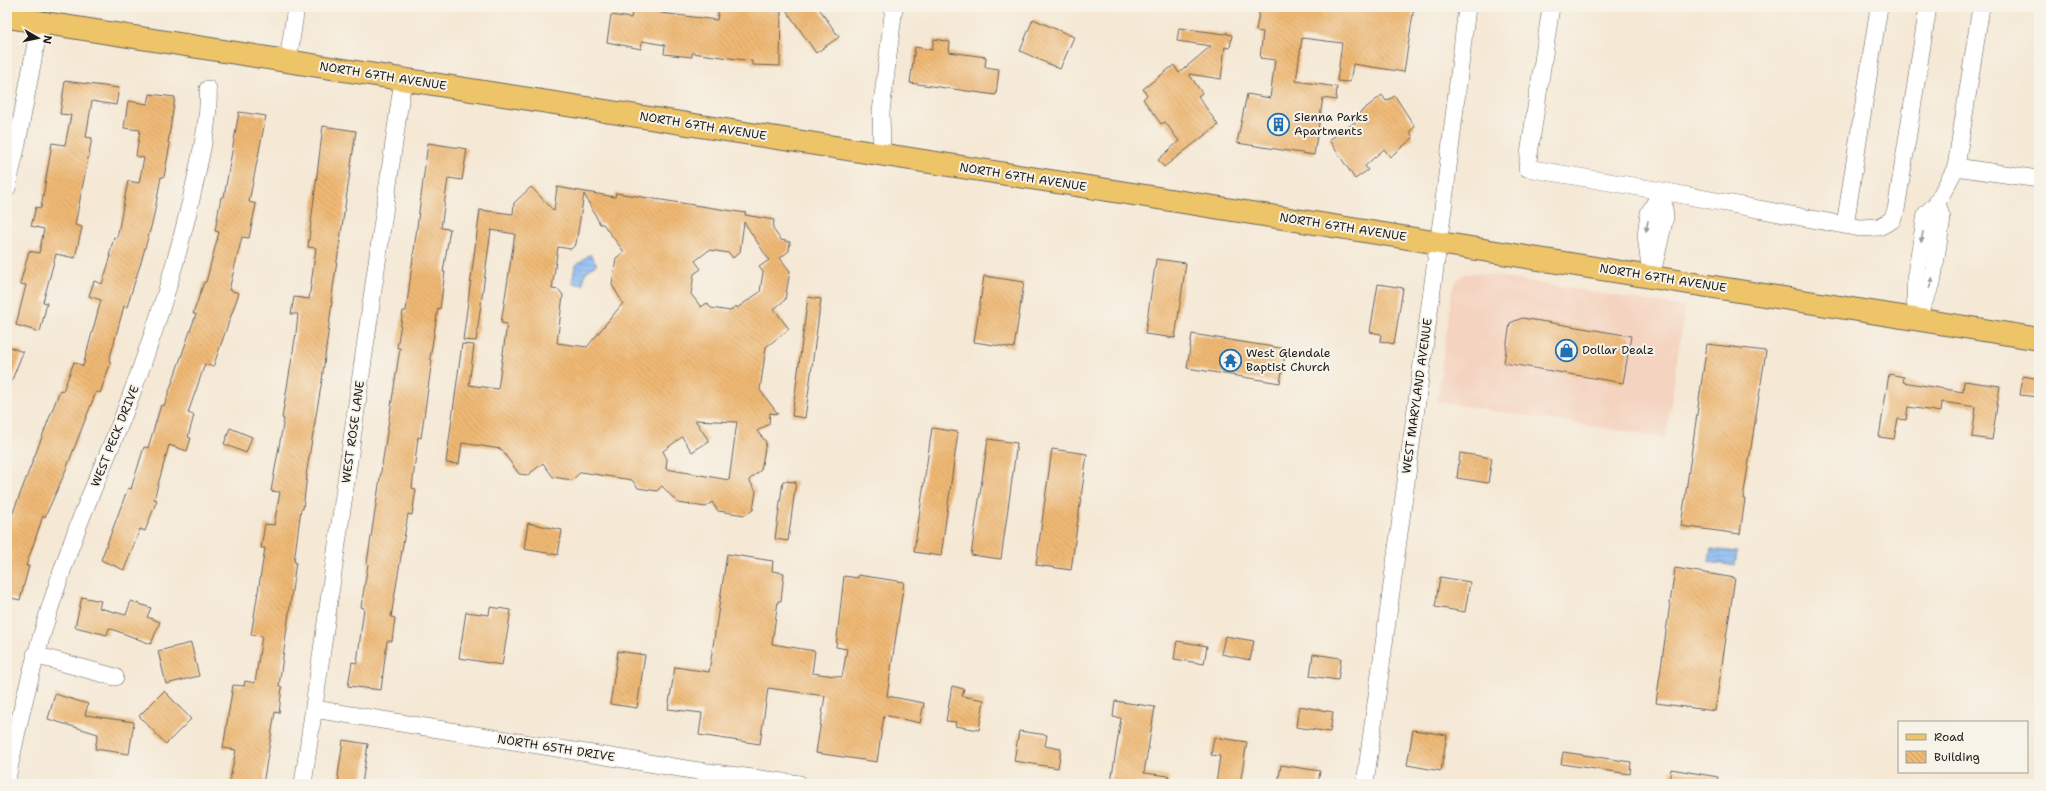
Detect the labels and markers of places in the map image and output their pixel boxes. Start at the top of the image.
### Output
place label: Sienna Parks Apartments [1294,109,1368,139]
building icon: Sienna Parks Apartments [1266,111,1292,137]
shop icon: Dollar Dealz [1554,337,1580,363]
place label: Dollar Dealz [1582,342,1654,358]
place label: West Glendale Baptist Church [1246,345,1331,375]
temple icon: West Glendale Baptist Church [1218,347,1244,373]

